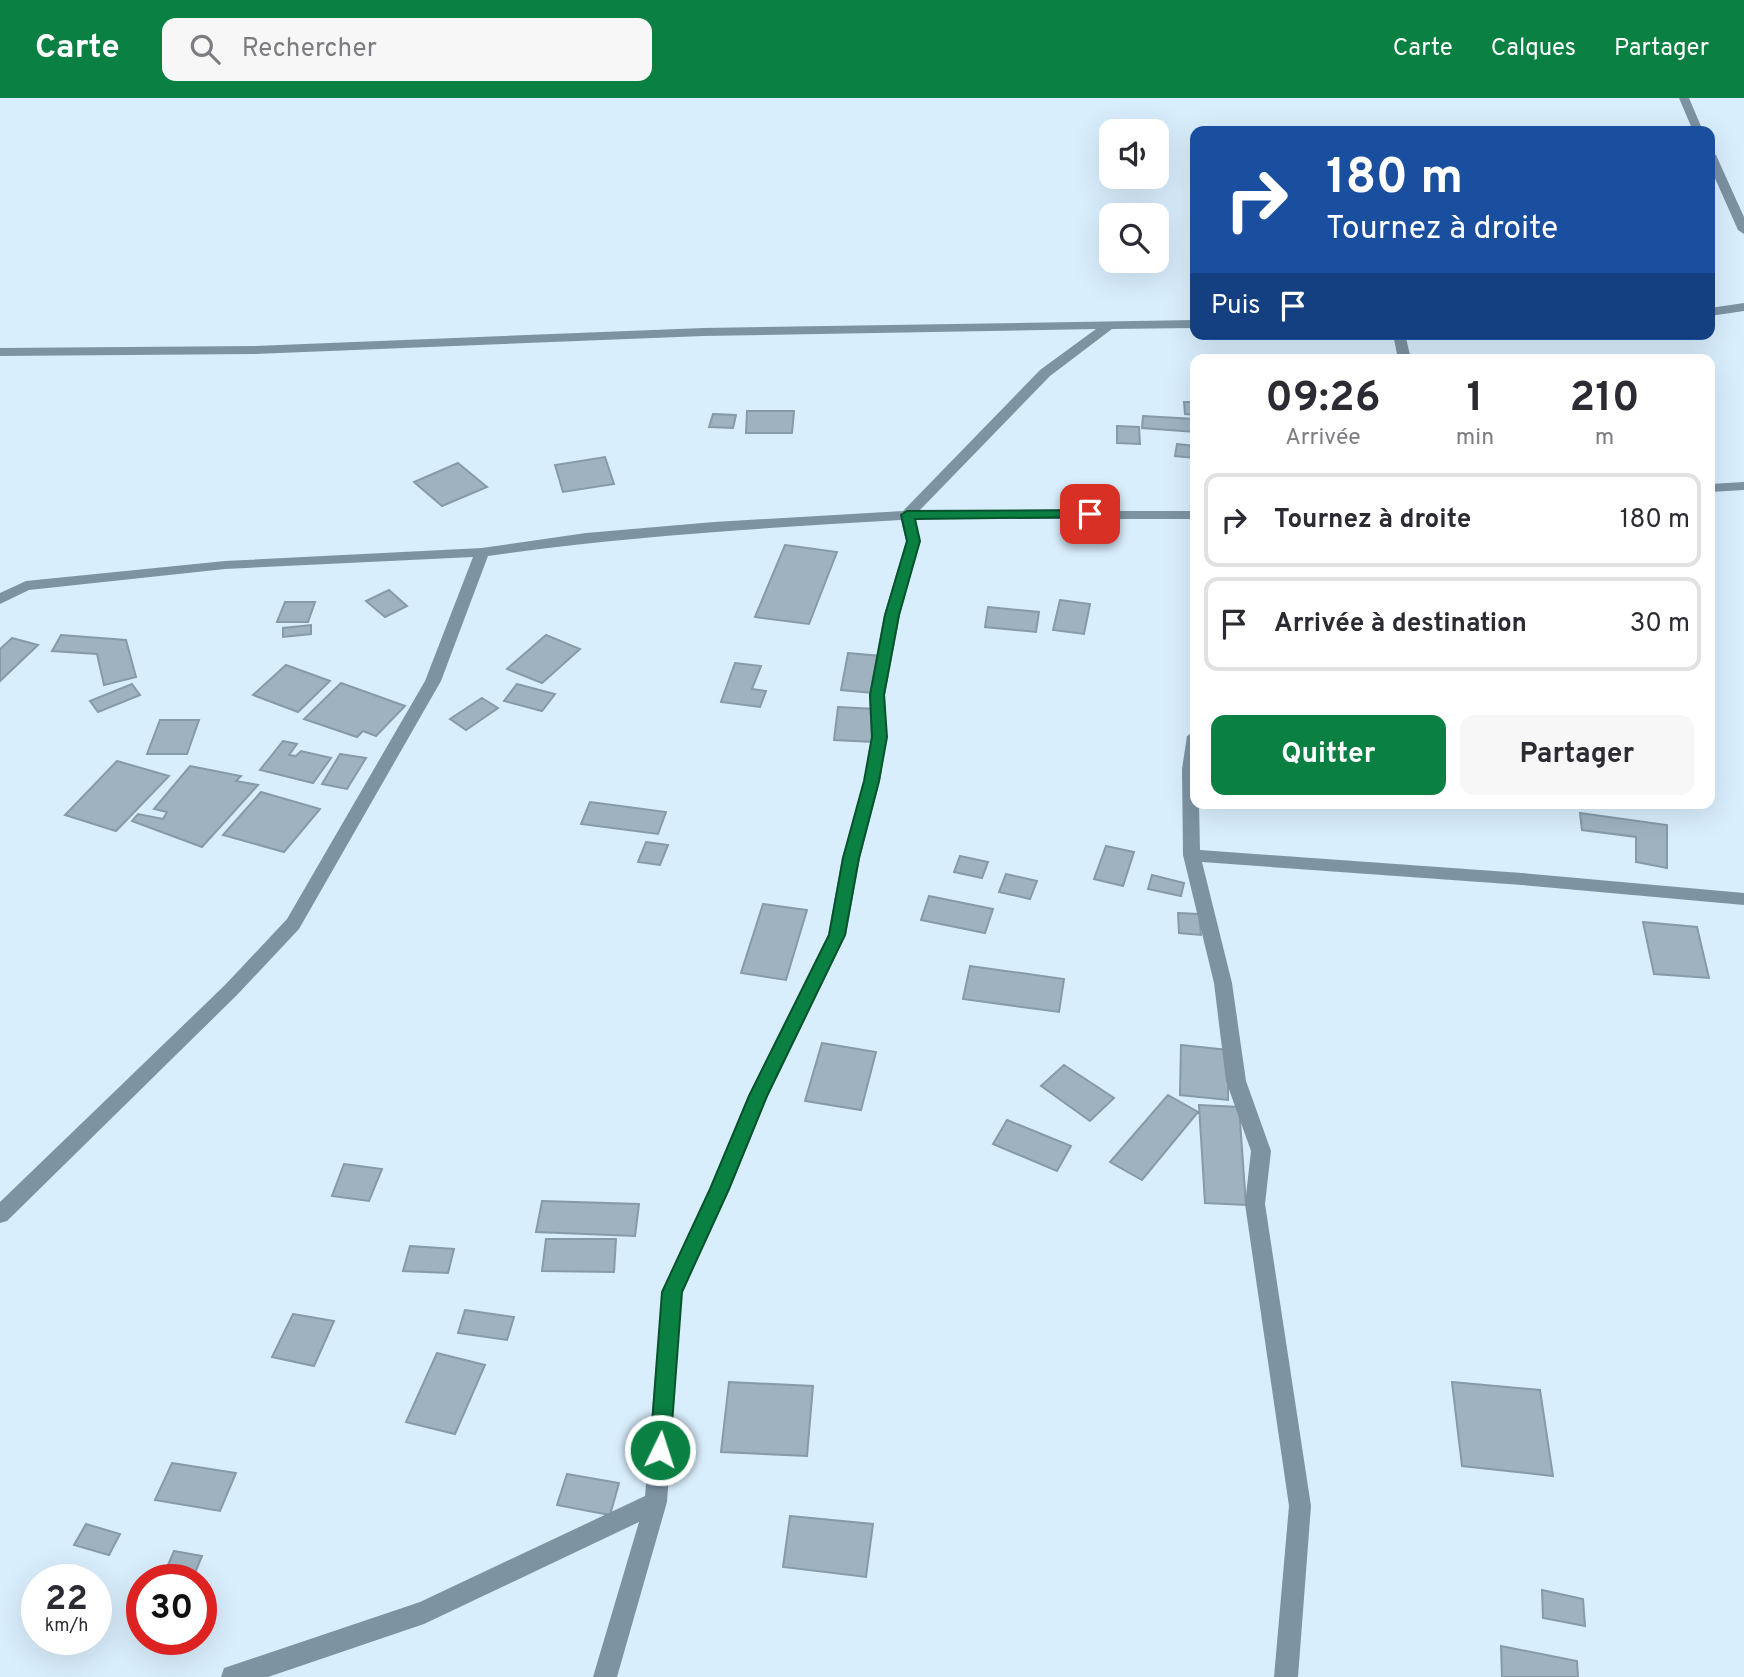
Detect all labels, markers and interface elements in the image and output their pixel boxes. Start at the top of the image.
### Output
search box [162,18,652,81]
text: Carte [35,28,120,70]
icon: search [186,30,224,68]
text: Rechercher [242,33,377,66]
text: Carte [1393,34,1453,64]
text: Calques [1491,34,1576,64]
text: Partager [1614,34,1709,64]
map controls [1099,119,1169,273]
button: sound [1099,119,1169,189]
text: 180 m [1326,149,1463,211]
icon: right [1211,154,1302,245]
button: search [1099,203,1169,273]
text: Tournez à droite [1326,210,1558,250]
icon: arrive [1274,287,1312,325]
text: Puis [1211,290,1260,323]
text: 09:26 [1265,373,1380,426]
text: 1 [1467,373,1483,426]
text: 210 [1569,373,1640,426]
text: Arrivée [1285,424,1361,453]
text: min [1456,424,1494,453]
text: m [1595,424,1614,453]
pin [1060,484,1120,544]
icon: arrive [1071,495,1109,533]
icon: right [1215,501,1253,539]
text: Tournez à droite [1274,504,1471,537]
text: 180 m [1620,504,1690,537]
icon: arrive [1215,605,1253,643]
text: Arrivée à destination [1274,608,1527,641]
text: 30 m [1630,608,1690,641]
button: Quitter [1211,715,1446,795]
button: Partager [1460,715,1694,795]
position arrow [623,1413,697,1487]
speed limit sign: 30 [126,1564,217,1655]
text: 22 [45,1578,88,1622]
text: km/h [45,1615,88,1638]

